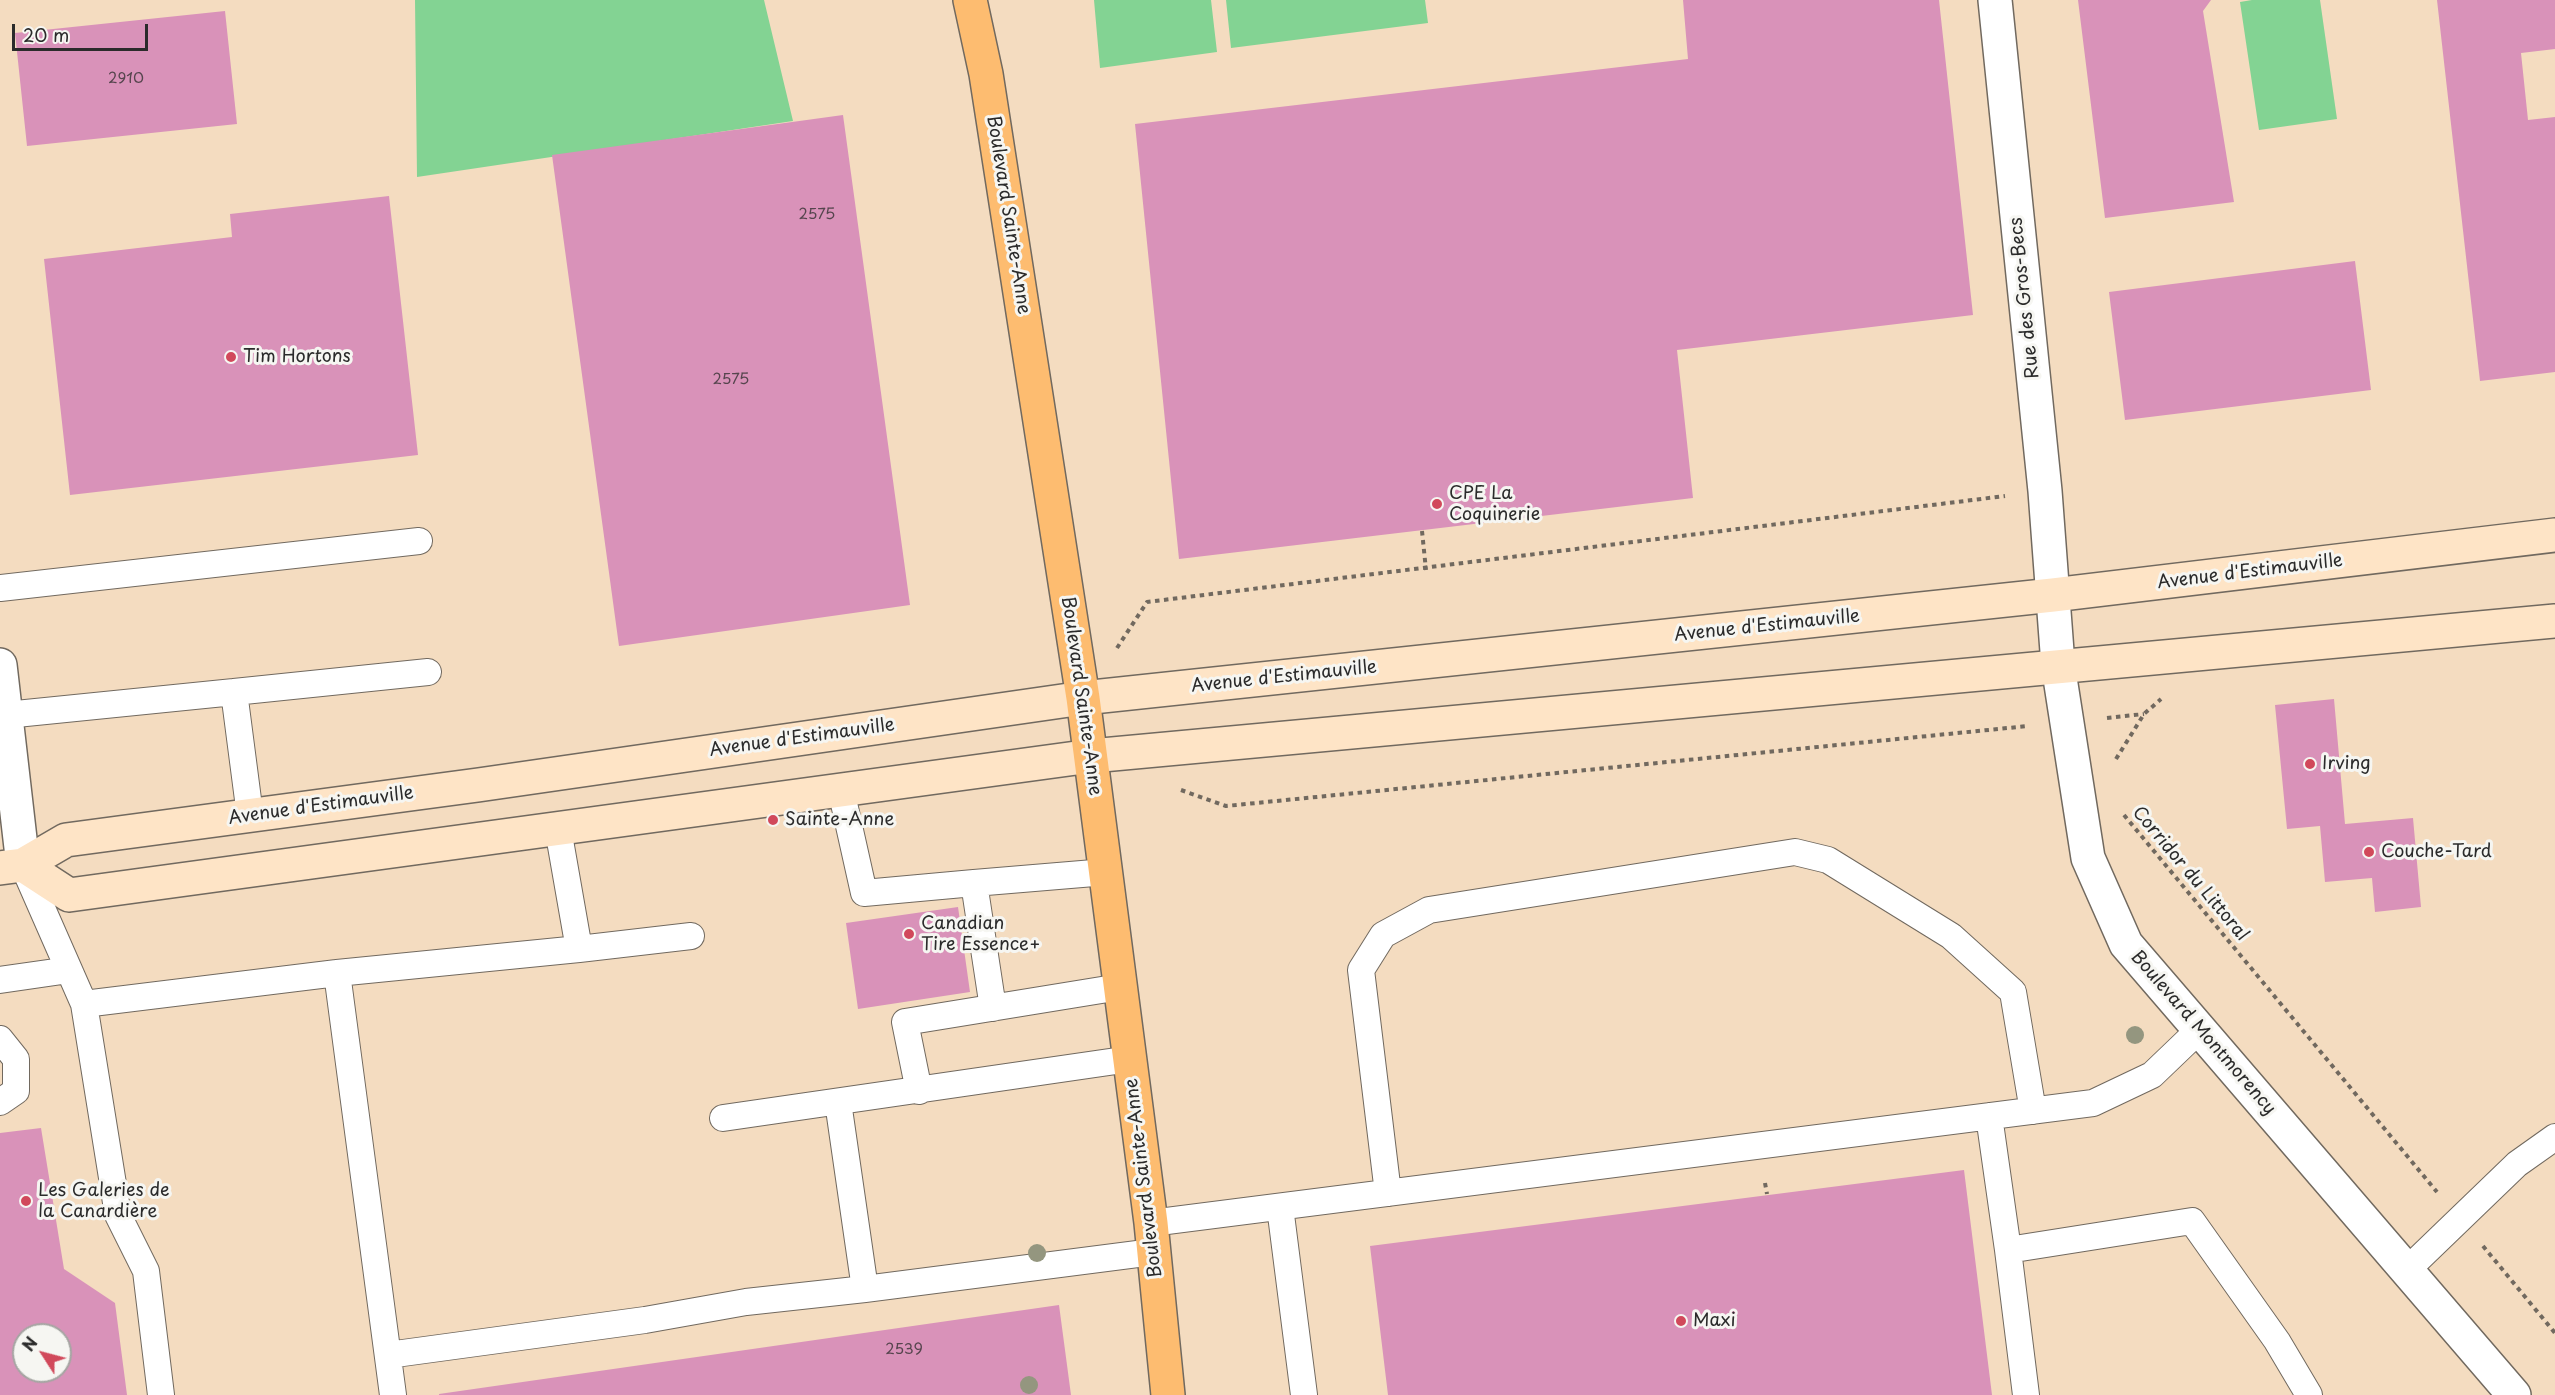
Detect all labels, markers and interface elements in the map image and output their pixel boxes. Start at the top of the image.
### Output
scale bar [15,12,152,50]
text: 20 m [23,21,69,48]
house number: 2910 [108,70,144,88]
street label: Boulevard Sainte-Anne [982,114,1034,316]
house number: 2575 [799,206,835,224]
street label: Rue des Gros-Becs [2006,216,2044,380]
place label: Tim Hortons [243,346,351,368]
marker: Tim Hortons [224,350,238,364]
house number: 2575 [713,371,749,389]
place label: CPE La Coquinerie [1449,483,1540,526]
marker: CPE La Coquinerie [1430,497,1444,511]
street label: Avenue d'Estimauville [2156,550,2344,594]
street label: Boulevard Sainte-Anne [1056,595,1106,797]
street label: Avenue d'Estimauville [1673,606,1861,646]
street label: Avenue d'Estimauville [1190,657,1378,697]
street label: Avenue d'Estimauville [708,714,896,762]
place label: Irving [2322,753,2371,775]
marker: Irving [2303,757,2317,771]
street label: Avenue d'Estimauville [227,782,415,830]
street label: Corridor du Littoral [2127,802,2253,946]
place label: Sainte-Anne [785,809,894,831]
marker: Sainte-Anne [766,813,780,827]
place label: Couche-Tard [2381,841,2492,863]
marker: Couche-Tard [2362,845,2376,859]
place label: Canadian Tire Essence+ [921,913,1041,956]
marker: Canadian Tire Essence+ [902,927,916,941]
street label: Boulevard Montmorency [2126,947,2280,1119]
street label: Boulevard Sainte-Anne [1121,1077,1167,1279]
place label: Les Galeries de la Canardière [38,1180,169,1222]
marker: Les Galeries de la Canardière [19,1194,33,1208]
place label: Maxi [1693,1310,1736,1332]
marker: Maxi [1674,1314,1688,1328]
north arrow [12,1323,72,1383]
text: N [16,1331,42,1356]
house number: 2539 [885,1341,923,1359]

